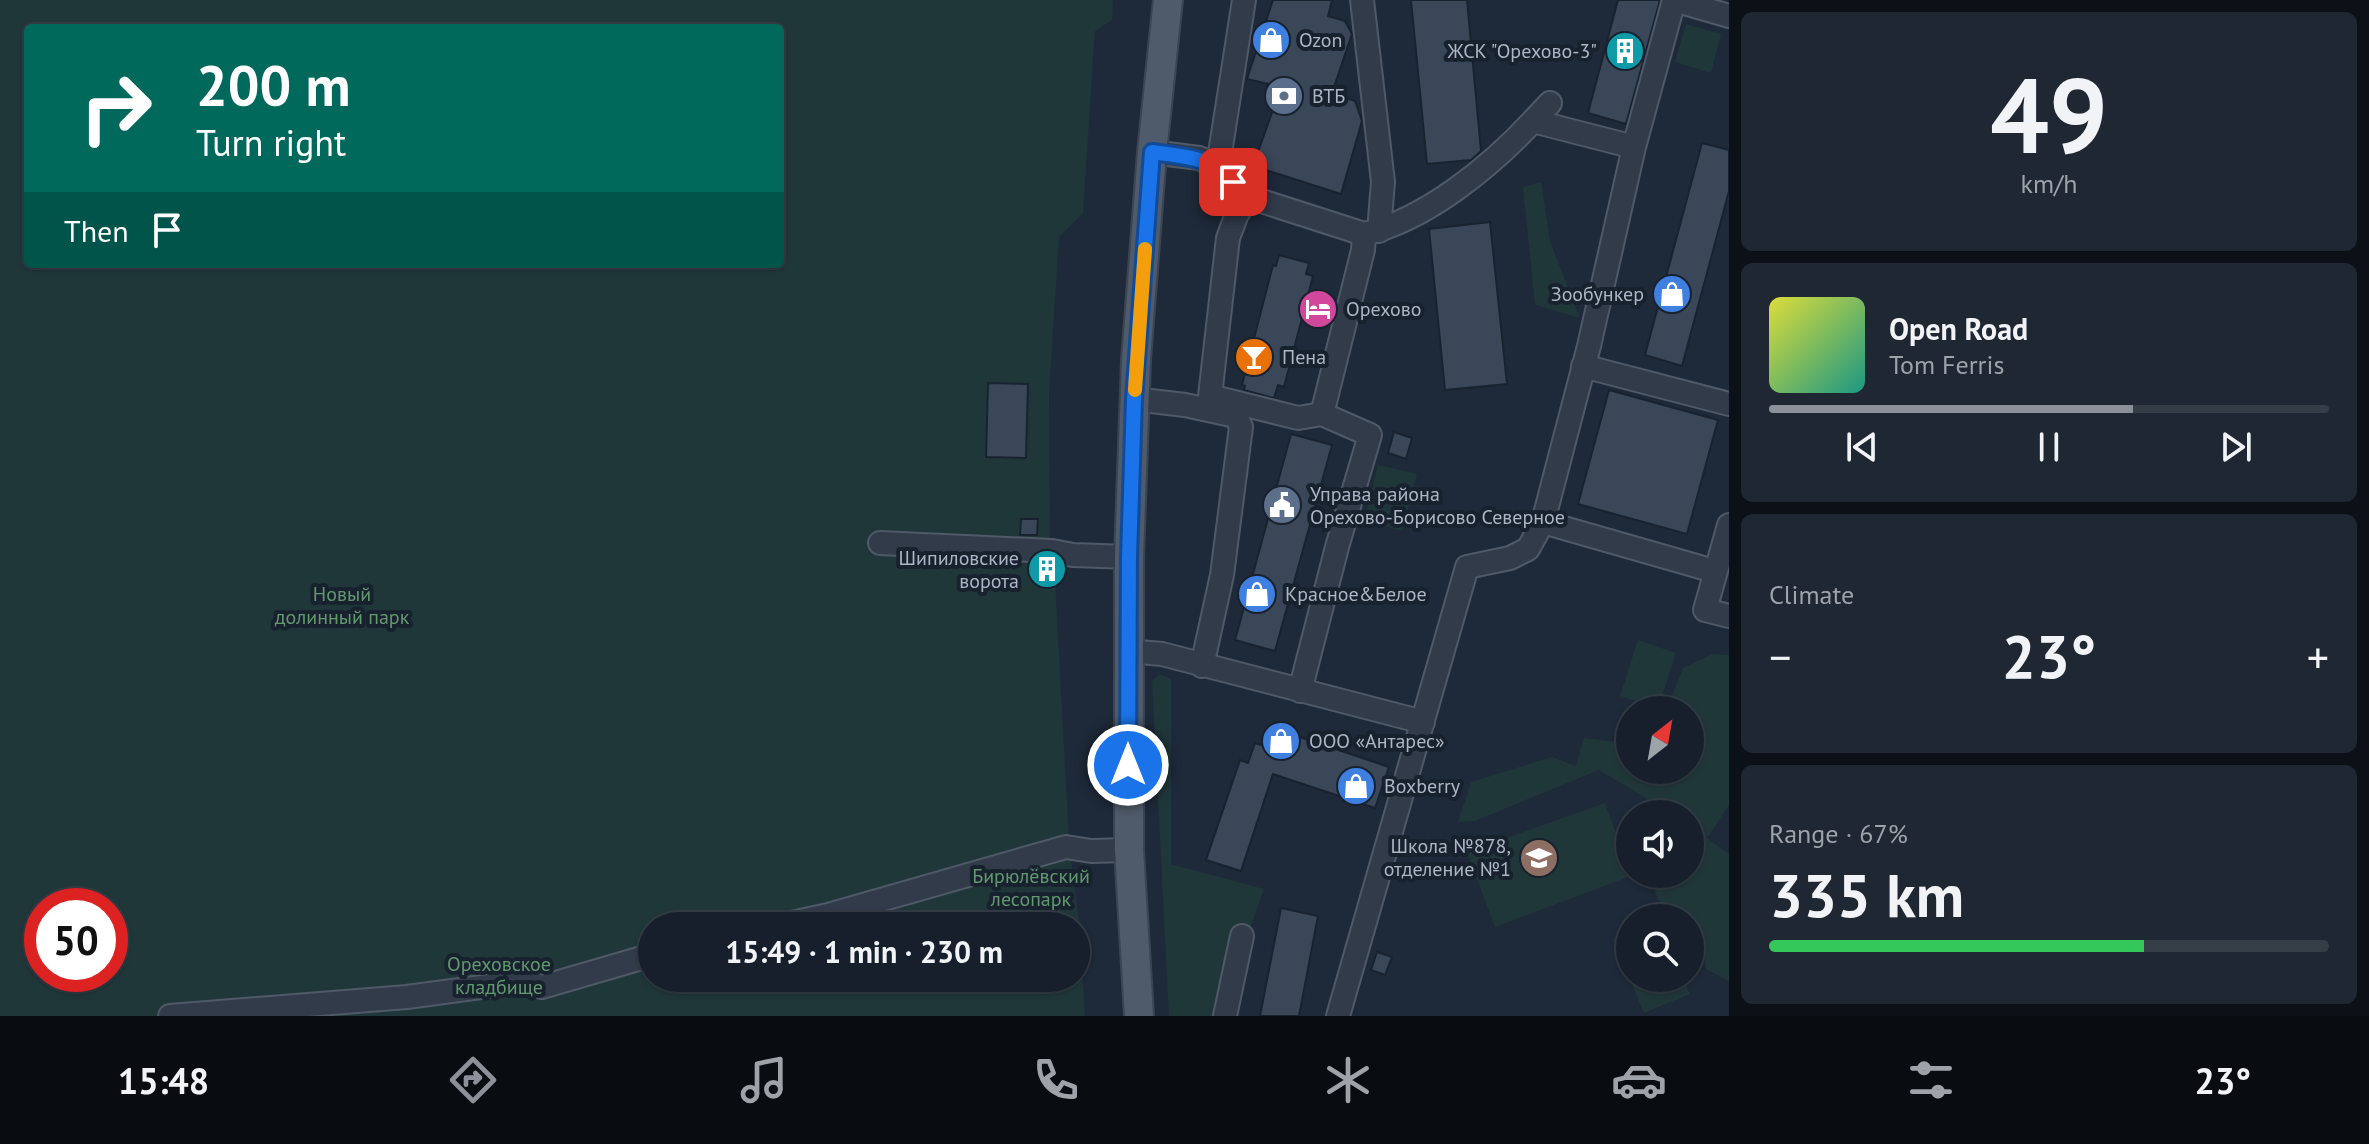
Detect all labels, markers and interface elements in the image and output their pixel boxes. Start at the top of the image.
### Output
shop icon: Ozon [1250,19,1292,61]
place label: Ozon [1299,27,1343,53]
building icon: ЖСК "Орехово-3" [1604,30,1646,72]
place label: ЖСК "Орехово-3" [1446,38,1597,64]
text: 49 [1990,47,2108,182]
text: 200 m [196,49,351,121]
icon: right [64,56,168,160]
bank icon: ВТБ [1263,75,1305,117]
place label: ВТБ [1312,83,1345,109]
text: Turn right [196,119,346,166]
pin [1199,148,1267,216]
icon: arrive [1211,160,1255,204]
text: km/h [2021,167,2078,200]
icon: arrive [145,208,189,252]
text: Then [64,211,129,250]
shop icon: Зообункер [1651,273,1693,315]
place label: Зообункер [1551,281,1644,307]
hotel icon: Орехово [1297,288,1339,330]
place label: Орехово [1346,296,1422,322]
text: Open Road [1889,309,2028,348]
bar icon: Пена [1233,336,1275,378]
place label: Пена [1282,344,1326,370]
text: Tom Ferris [1889,348,2004,381]
icon: previous [1840,425,1884,469]
icon: pause [2027,425,2071,469]
icon: next [2214,425,2258,469]
place label: Управа района Орехово-Борисово Северное [1310,481,1565,530]
public building icon: Управа района Орехово-Борисово Северное [1261,484,1303,526]
place label: Шипиловские ворота [899,545,1019,594]
building icon: Шипиловские ворота [1026,548,1068,590]
shop icon: Красное&Белое [1236,573,1278,615]
text: Climate [1769,578,1854,611]
park label: Новый долинный парк [275,581,410,630]
place label: Красное&Белое [1285,581,1427,607]
text: 23° [2002,617,2096,695]
text: − [1769,628,1791,685]
text: + [2307,628,2329,685]
north arrow [1616,696,1704,784]
map controls [1616,696,1704,992]
shop icon: ООО «Антарес» [1260,720,1302,762]
position arrow [1086,723,1170,807]
place label: ООО «Антарес» [1309,728,1445,754]
shop icon: Boxberry [1335,765,1377,807]
place label: Boxberry [1384,773,1461,799]
button: sound [1616,800,1704,888]
text: Range · 67% [1769,817,1908,850]
place label: Школа №878, отделение №1 [1384,833,1511,882]
school or university icon: Школа №878, отделение №1 [1518,837,1560,879]
text: 335 km [1769,856,1964,934]
park label: Бирюлёвский лесопарк [972,863,1090,912]
speed limit sign: 50 [24,888,128,992]
button: search [1616,904,1704,992]
text: 15:49 · 1 min · 230 m [725,932,1003,971]
park label: Ореховское кладбище [447,951,551,1000]
icon: directions [445,1052,501,1108]
icon: music [736,1052,792,1108]
icon: phone [1028,1052,1084,1108]
icon: climate [1320,1052,1376,1108]
icon: car [1611,1052,1667,1108]
icon: filters [1903,1052,1959,1108]
text: 15:48 [118,1057,209,1104]
text: 23° [2195,1057,2251,1104]

